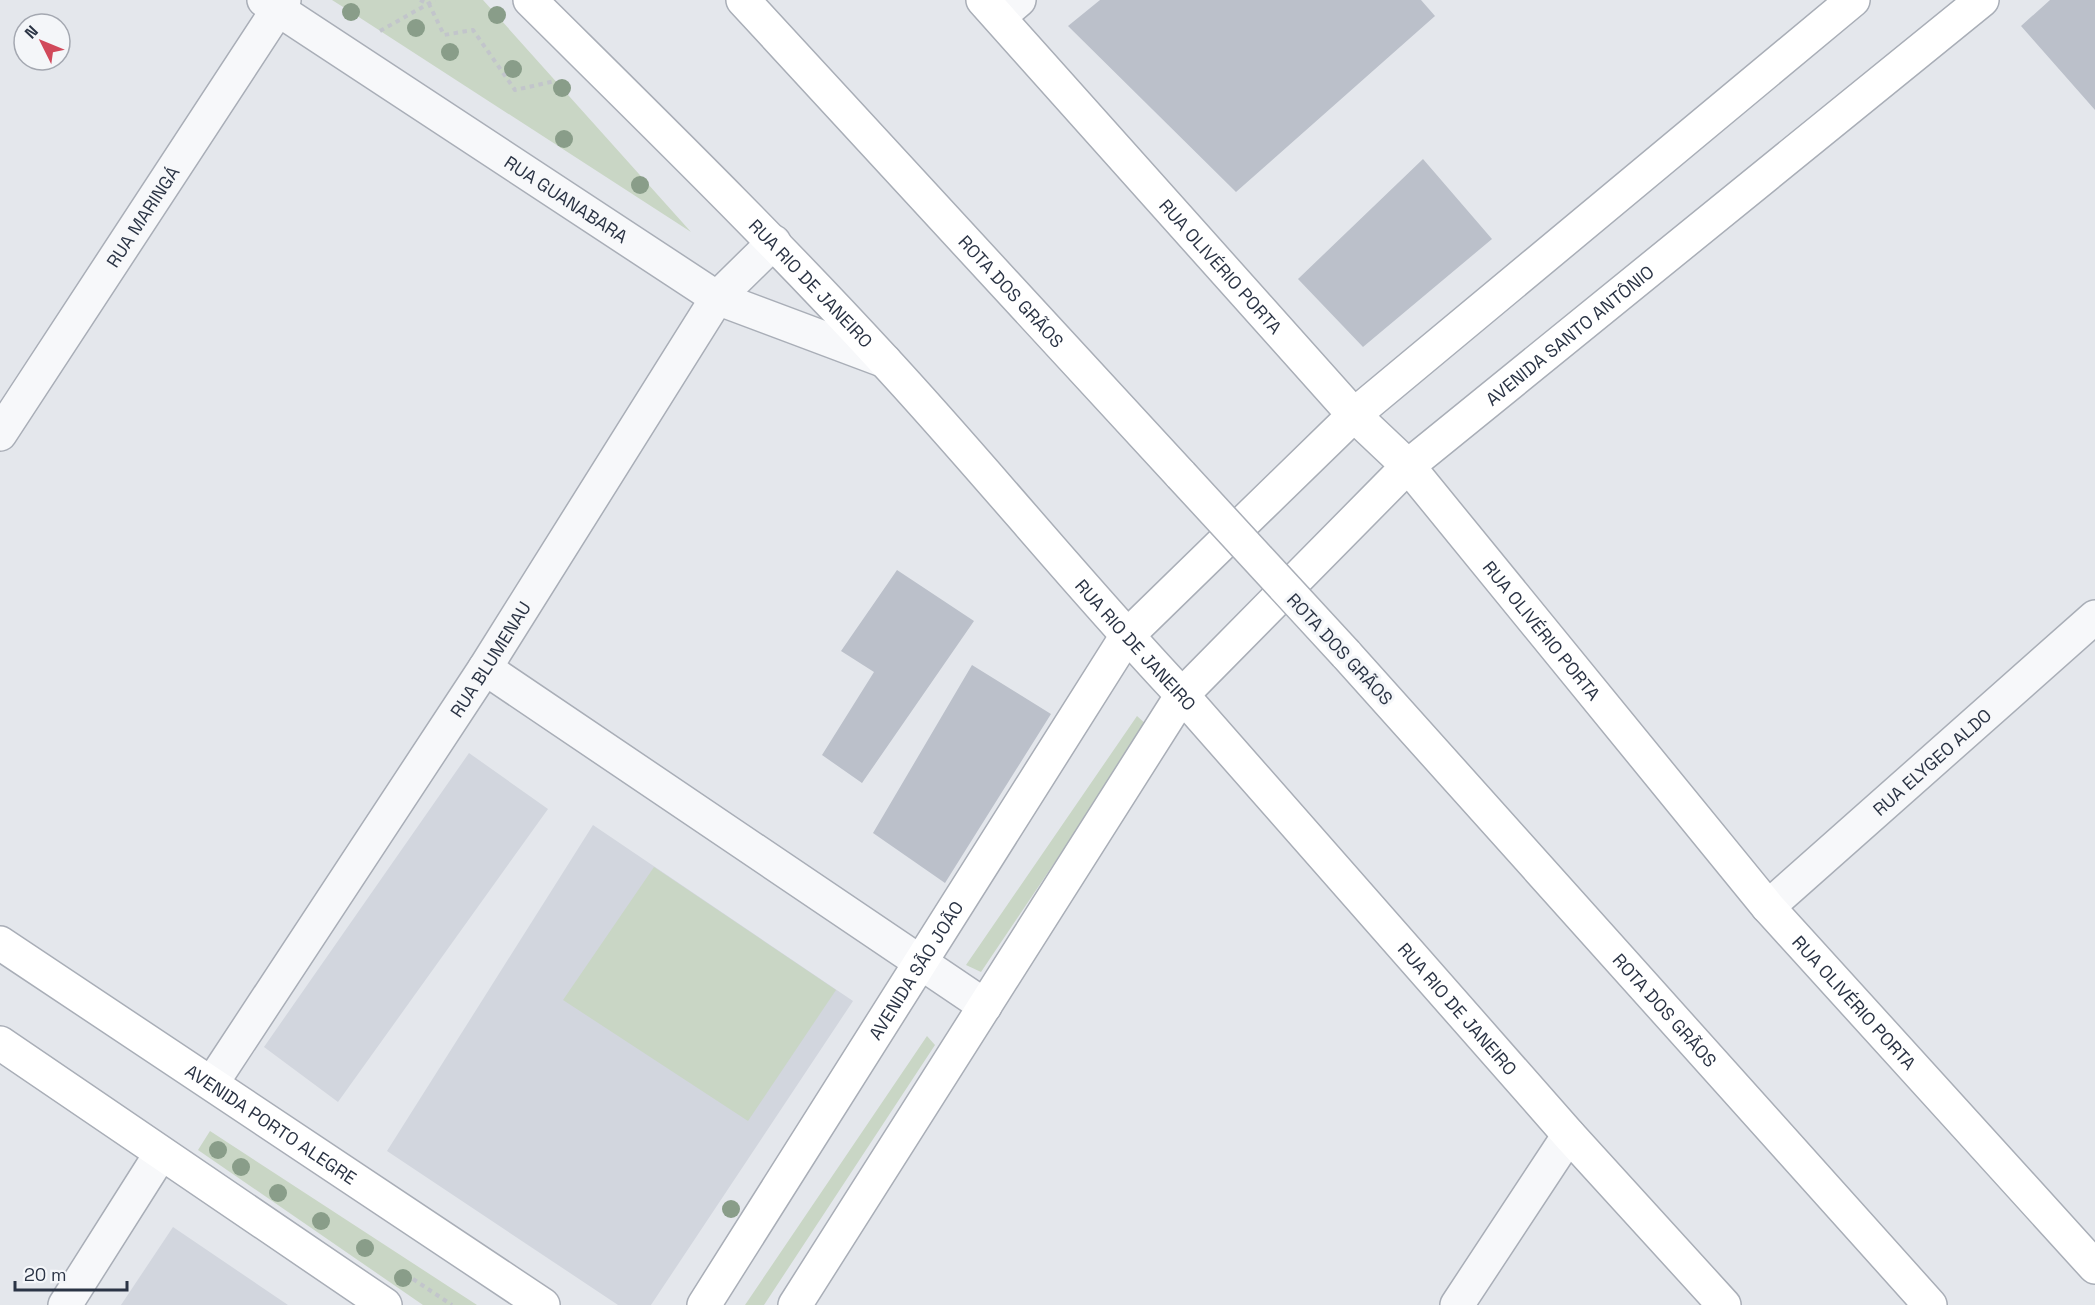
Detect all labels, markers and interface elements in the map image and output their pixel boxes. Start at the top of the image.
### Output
north arrow [12,12,72,72]
text: N [20,21,43,43]
street label: RUA GUANABARA [500,150,632,248]
street label: RUA MARINGÁ [101,161,184,272]
street label: RUA OLIVÉRIO PORTA [1155,194,1287,338]
street label: RUA RIO DE JANEIRO [744,214,878,352]
street label: ROTA DOS GRÃOS [954,230,1069,352]
street label: AVENIDA SANTO ANTÔNIO [1481,260,1658,410]
street label: RUA OLIVÉRIO PORTA [1478,556,1606,705]
street label: RUA RIO DE JANEIRO [1071,574,1201,715]
street label: ROTA DOS GRÃOS [1282,588,1398,710]
street label: RUA BLUMENAU [444,597,536,721]
street label: RUA ELYGEO ALDO [1868,703,1996,820]
street label: AVENIDA SÃO JOÃO [863,896,968,1044]
street label: RUA OLIVÉRIO PORTA [1788,930,1921,1074]
street label: RUA RIO DE JANEIRO [1393,937,1522,1080]
street label: ROTA DOS GRÃOS [1608,948,1722,1071]
street label: AVENIDA PORTO ALEGRE [181,1059,361,1189]
scale bar [15,1254,128,1292]
text: 20 m [24,1263,67,1286]

